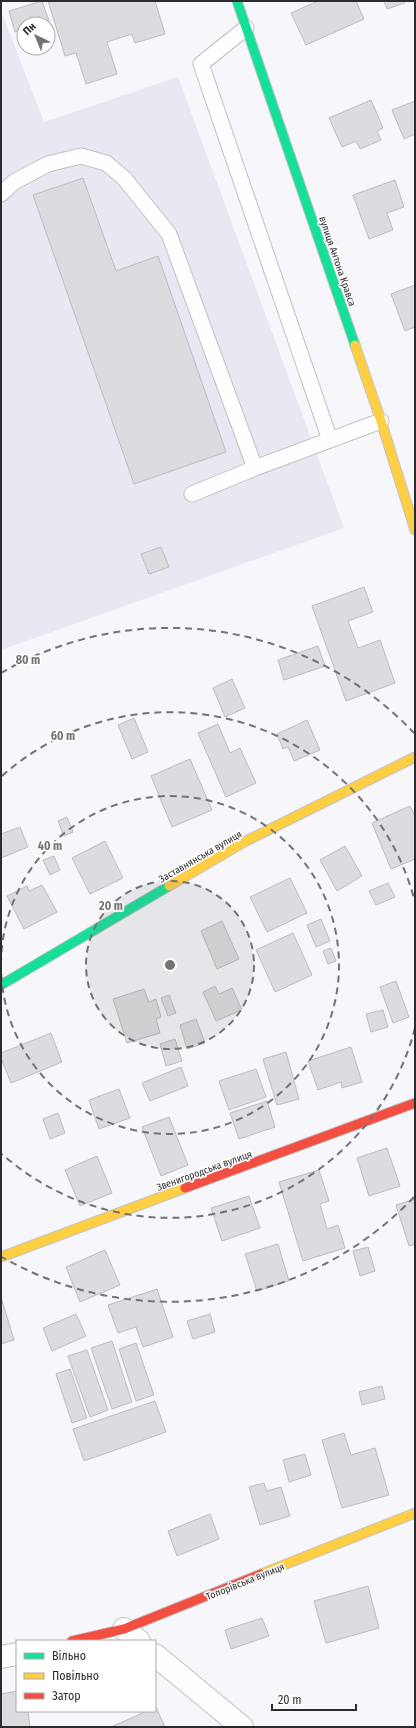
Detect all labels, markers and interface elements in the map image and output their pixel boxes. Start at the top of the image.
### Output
north arrow [16,16,56,56]
text: Пн [21,20,39,38]
street label: вулиця Антона Кравса [316,215,358,308]
text: 80 m [16,653,40,667]
text: 60 m [51,729,75,743]
street label: Заставнянська вулиця [157,828,244,886]
text: 40 m [38,839,62,853]
text: 20 m [98,899,123,913]
centre of rings [163,958,177,972]
street label: Звенигородська вулиця [155,1148,254,1194]
street label: Топорівська вулиця [204,1560,286,1603]
legend [16,1640,156,1712]
text: Вільно [52,1649,86,1663]
text: Повільно [52,1669,99,1683]
scale bar [272,1686,356,1712]
text: Затор [52,1689,81,1703]
text: 20 m [278,1693,302,1707]

